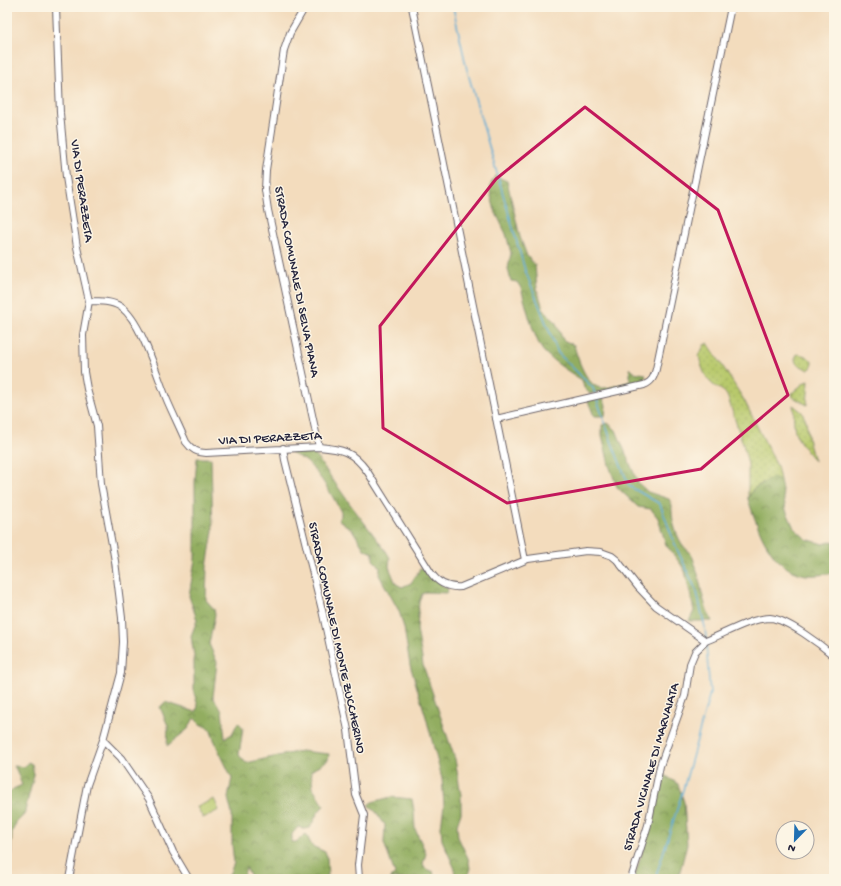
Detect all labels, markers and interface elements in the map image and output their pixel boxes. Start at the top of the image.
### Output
street label: VIA DI PERAZZETA [66,138,96,244]
street label: STRADA COMUNALE DI SELVA PIANA [270,185,322,380]
street label: VIA DI PERAZZETA [217,429,323,449]
street label: STRADA COMUNALE DI MONTE ZUCCHERINO [304,521,368,755]
street label: STRADA VICINALE DI MARVAIATA [621,680,684,853]
north arrow [775,820,815,860]
text: N [786,840,798,854]

